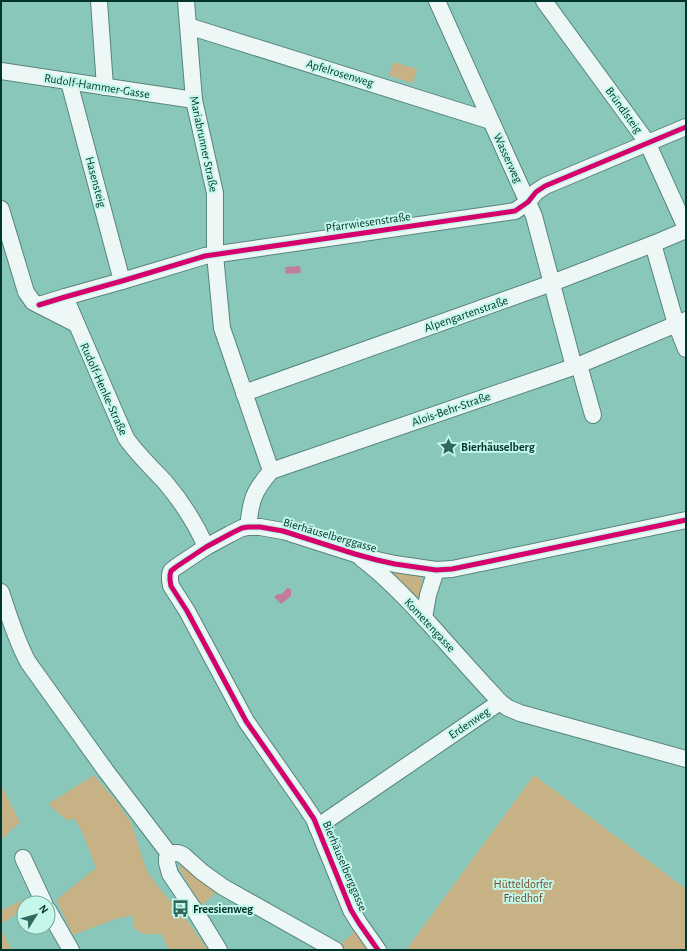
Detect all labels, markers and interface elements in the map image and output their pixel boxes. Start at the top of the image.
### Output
street label: Apfelrosenweg [305,57,375,89]
street label: Rudolf-Hammer-Gasse [43,72,151,100]
street label: Bründlsteig [603,85,645,135]
street label: Mariabrunner Straße [188,95,220,193]
street label: Wasserweg [491,131,525,185]
street label: Hasensteig [83,155,109,209]
street label: Pfarrwiesenstraße [325,210,411,234]
street label: Alpengartenstraße [423,294,509,334]
street label: Rudolf-Henke-Straße [78,341,130,437]
street label: Alois-Behr-Straße [410,390,492,428]
place icon: Bierhäuselberg [438,437,458,457]
place label: Bierhäuselberg [461,441,536,453]
street label: Bierhäuselberggasse [282,516,378,554]
street label: Kometengasse [402,596,458,654]
street label: Erdenweg [446,705,492,741]
street label: Bierhäuselberggasse [321,819,369,913]
park label: Hütteldorfer Friedhof [494,878,553,904]
north arrow [16,895,56,935]
bus stop icon: Freesienweg [170,899,190,919]
text: N [37,903,50,916]
place label: Freesienweg [193,903,254,915]

